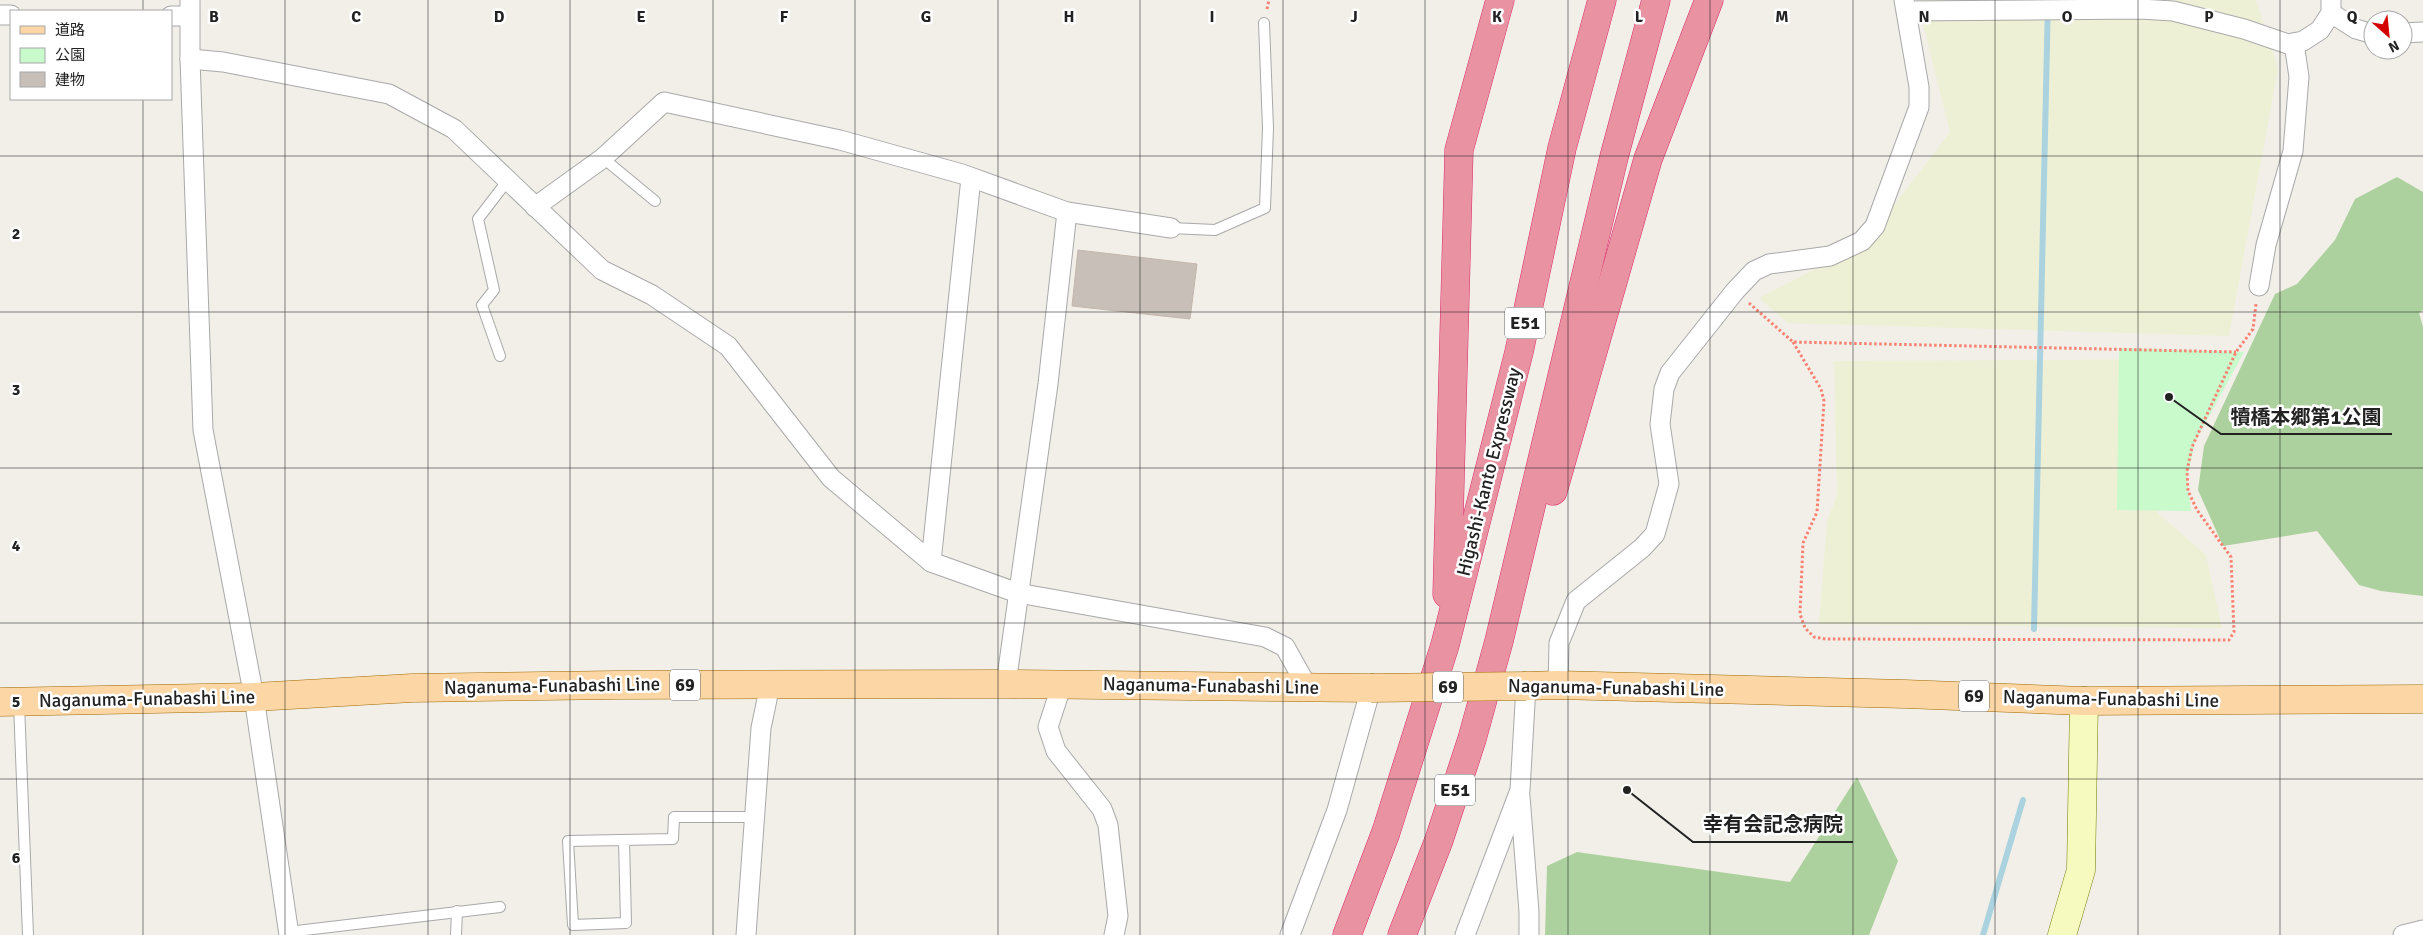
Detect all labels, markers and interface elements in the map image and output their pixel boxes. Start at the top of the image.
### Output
text: B [209,7,219,27]
text: C [351,7,361,27]
text: D [494,7,505,27]
text: E [636,7,646,27]
text: F [780,7,789,27]
text: G [921,7,931,27]
text: H [1064,7,1074,27]
text: I [1209,7,1215,27]
text: J [1350,7,1358,27]
text: K [1492,7,1502,27]
text: L [1635,7,1644,27]
text: M [1775,7,1789,27]
text: N [1918,7,1930,27]
text: O [2062,7,2073,27]
text: P [2204,7,2214,27]
text: Q [2347,7,2358,27]
legend [10,10,172,100]
north arrow [2363,10,2413,60]
text: 道路 [55,21,85,39]
text: N [2385,36,2402,56]
text: 公園 [55,46,85,64]
text: 建物 [55,71,85,89]
text: 2 [12,224,20,244]
road number: E51 [1505,307,1545,338]
street label: Higashi-Kanto Expressway [1451,365,1527,579]
text: 3 [12,380,20,400]
callout: 犢橋本郷第1公園 [2221,399,2392,434]
text: 犢橋本郷第1公園 [2231,405,2381,430]
text: 4 [12,536,21,556]
road number: 69 [670,670,700,700]
street label: Naganuma-Funabashi Line [444,672,660,700]
street label: Naganuma-Funabashi Line [1103,672,1319,700]
road number: 69 [1433,672,1463,702]
street label: Naganuma-Funabashi Line [1508,674,1724,702]
road number: 69 [1959,680,1989,711]
street label: Naganuma-Funabashi Line [39,685,255,713]
street label: Naganuma-Funabashi Line [2003,685,2219,713]
text: 5 [12,692,20,712]
road number: E51 [1435,774,1475,806]
callout: 幸有会記念病院 [1693,807,1853,842]
text: 幸有会記念病院 [1703,812,1843,837]
text: 6 [12,848,21,868]

